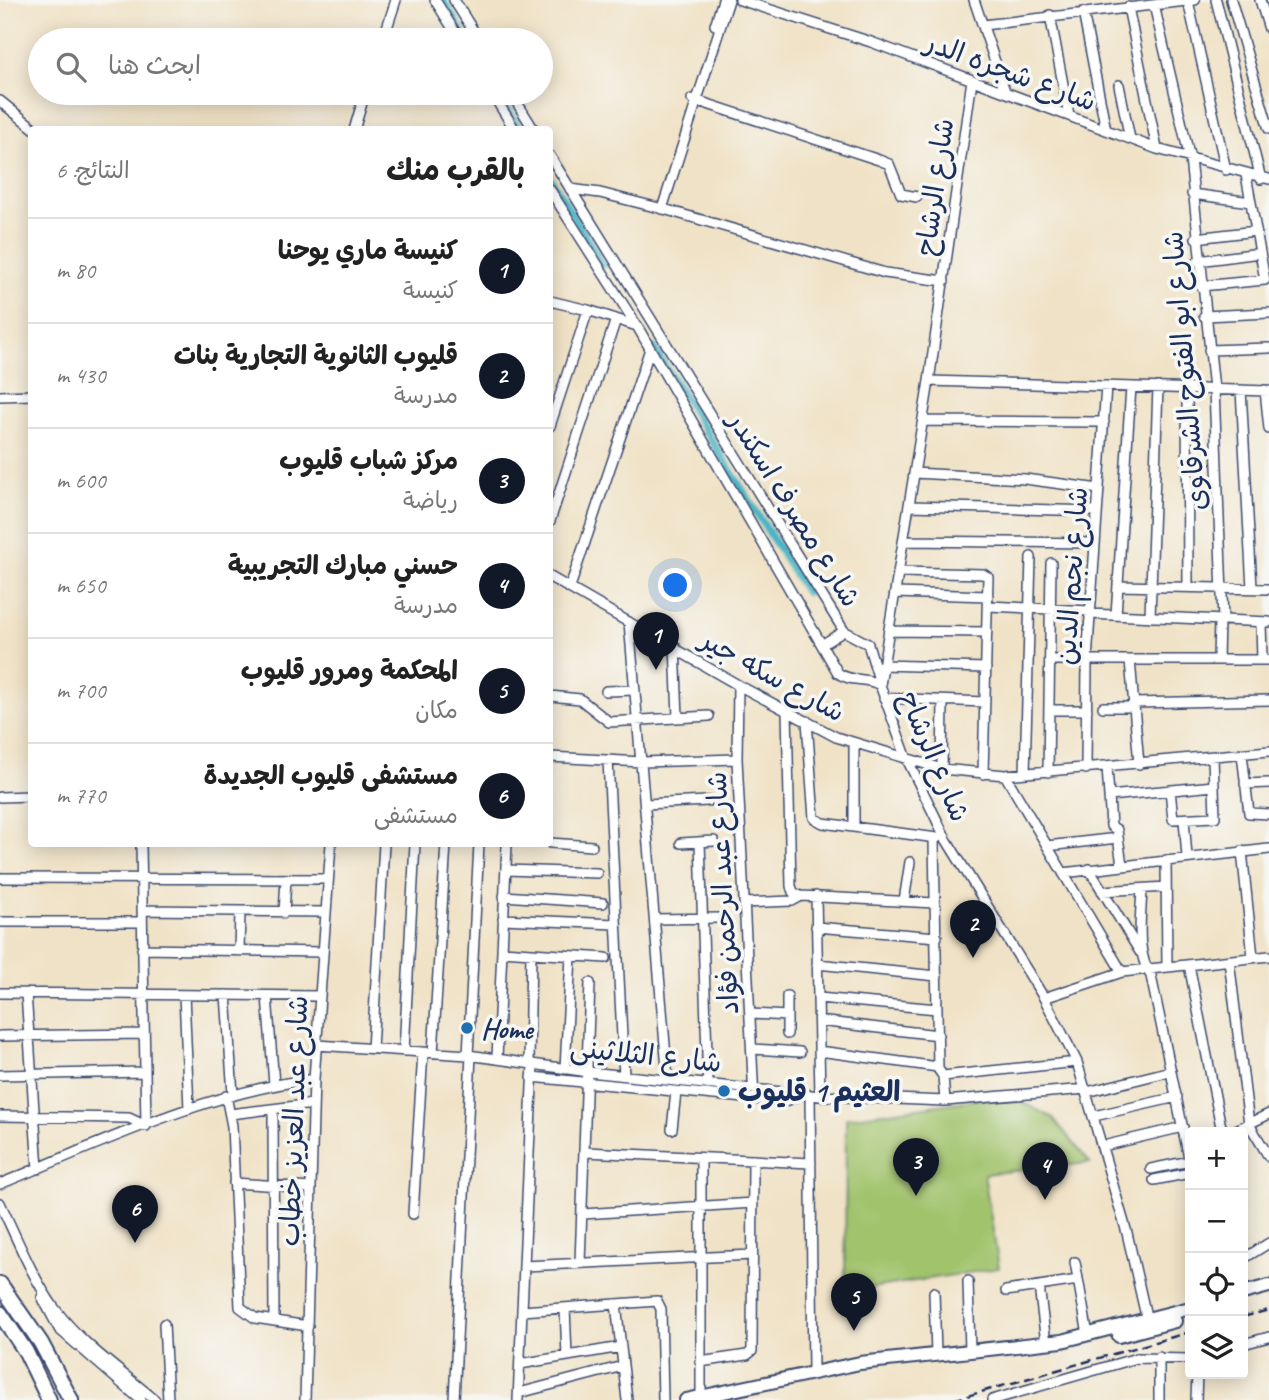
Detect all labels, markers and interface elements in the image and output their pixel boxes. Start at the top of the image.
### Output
street label: شارع شجره الدر [918,24,1101,121]
search box [28,28,553,105]
icon: search [52,48,90,86]
text: ابحث هنا [108,49,201,82]
street label: شارع الرشاح [908,116,963,258]
text: بالقرب منك [386,151,525,189]
text: النتائج: 6 [56,156,130,185]
street label: شارع ابو الفتوح الشرقاوى [1155,230,1216,512]
text: كنيسة ماري يوحنا [278,234,458,267]
text: 80 m [56,256,95,285]
text: 1 [497,256,507,285]
text: كنيسة [403,276,458,305]
text: قليوب الثانوية التجارية بنات [174,339,458,372]
text: 430 m [56,361,106,390]
text: 2 [497,361,507,390]
text: مدرسة [394,381,458,410]
street label: شارع مصرف اسكندر [718,403,869,614]
text: مركز شباب قليوب [279,444,458,477]
text: 600 m [56,466,106,495]
text: 3 [497,466,507,495]
text: رياضة [403,486,458,515]
street label: شارع نجم الدين [1048,486,1099,667]
text: حسني مبارك التجريبية [228,549,458,582]
your location [658,568,692,602]
text: 650 m [56,571,106,600]
text: 4 [497,571,507,600]
text: مدرسة [394,591,458,620]
pin: 1 [633,612,679,670]
street label: شارع سكه جير [692,620,851,731]
text: المحكمة ومرور قليوب [241,654,458,687]
text: 700 m [56,676,106,705]
text: 5 [497,676,507,705]
street label: شارع الرشاح [889,685,978,828]
text: مكان [415,696,458,725]
text: مستشفى قليوب الجديدة [203,759,458,792]
street label: شارع عبد الرحمن فؤاد [699,770,748,1015]
text: 770 m [56,781,106,810]
text: 6 [497,781,507,810]
text: مستشفى [374,801,458,830]
pin: 2 [950,900,996,958]
street label: شارع عبد العزيز خطاب [272,995,317,1247]
place label: Home [481,1011,535,1046]
marker: Home [459,1020,475,1036]
street label: شارع الثلاثينى [568,1029,723,1082]
place label: العثيم 1 قليوب [738,1074,901,1113]
marker: العثيم 1 قليوب [716,1083,732,1099]
map controls [1185,1127,1248,1379]
button: + [1185,1127,1248,1190]
pin: 3 [893,1138,939,1196]
pin: 4 [1022,1142,1068,1200]
pin: 6 [112,1185,158,1243]
button: − [1185,1190,1248,1253]
button: locate [1185,1253,1248,1316]
pin: 5 [831,1273,877,1331]
button: layers [1185,1316,1248,1379]

